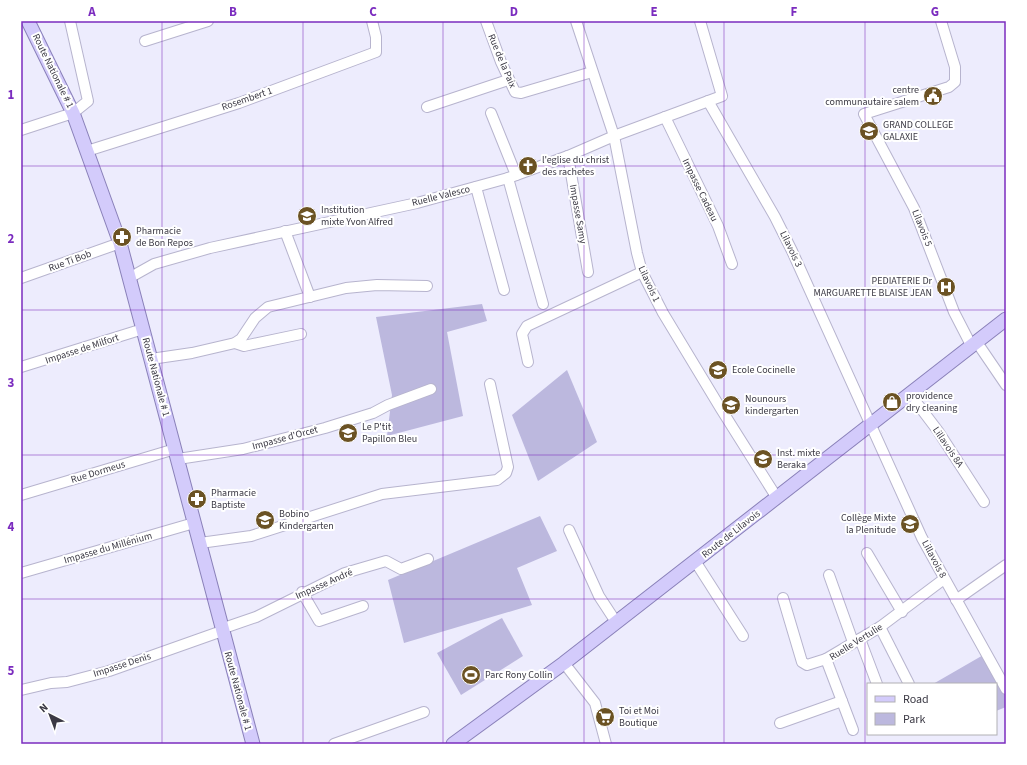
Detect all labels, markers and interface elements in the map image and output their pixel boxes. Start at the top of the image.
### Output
text: A [87,3,96,21]
text: B [229,3,237,21]
text: C [369,3,377,21]
text: D [510,3,518,21]
text: E [650,3,658,21]
text: F [791,3,798,21]
text: G [931,3,939,21]
street label: Route Nationale # 1 [29,31,77,111]
street label: Rue de la Paix [484,32,520,91]
place label: centre communautaire salem [825,83,919,109]
street label: Rosembert 1 [220,84,274,114]
public building icon: centre communautaire salem [922,85,944,107]
text: 1 [8,86,15,104]
place label: GRAND COLLEGE GALAXIE [883,118,953,144]
school or university icon: GRAND COLLEGE GALAXIE [858,120,880,142]
place label: l'eglise du christ des rachetes [542,153,610,179]
church icon: l'eglise du christ des rachetes [517,155,539,177]
street label: Impasse Cadeau [679,156,721,224]
street label: Ruelle Valesco [410,182,472,210]
street label: Impasse Samy [566,183,590,245]
place label: Institution mixte Yvon Alfred [321,203,393,229]
school or university icon: Institution mixte Yvon Alfred [296,205,318,227]
street label: Lilavois 5 [908,207,936,249]
place label: Pharmacie de Bon Repos [136,224,193,250]
pharmacy icon: Pharmacie de Bon Repos [111,226,133,248]
street label: Lilavois 3 [776,229,806,269]
text: 2 [8,230,15,248]
street label: Rue Ti Bob [47,247,94,275]
street label: Lilavois 1 [635,264,664,304]
place label: PEDIATERIE Dr MARGUARETTE BLAISE JEAN [813,274,933,300]
hospital icon: PEDIATERIE Dr MARGUARETTE BLAISE JEAN [935,276,957,298]
street label: Impasse de Milfort [43,330,121,367]
street label: Route Nationale # 1 [139,336,173,418]
school or university icon: Ecole Cocinelle [707,359,729,381]
place label: Ecole Cocinelle [732,363,795,377]
text: 3 [8,374,15,392]
place label: providence dry cleaning [906,389,957,415]
shop icon: providence dry cleaning [881,391,903,413]
place label: Nounours kindergarten [745,392,799,418]
school or university icon: Nounours kindergarten [720,394,742,416]
place label: Le P'tit Papillon Bleu [362,420,417,446]
street label: Impasse d'Orcet [251,422,320,453]
school or university icon: Le P'tit Papillon Bleu [337,422,359,444]
street label: Lillavois 8A [929,424,967,471]
place label: Inst. mixte Beraka [777,446,820,472]
school or university icon: Inst. mixte Beraka [752,448,774,470]
street label: Rue Dormeus [69,457,127,487]
place label: Pharmacie Baptiste [211,486,256,512]
pharmacy icon: Pharmacie Baptiste [186,488,208,510]
place label: Bobino Kindergarten [279,507,334,533]
street label: Route de Lilavois [699,507,763,561]
school or university icon: Bobino Kindergarten [254,509,276,531]
place label: Collège Mixte la Plenitude [841,511,896,537]
school or university icon: Collège Mixte la Plenitude [899,513,921,535]
text: 4 [8,518,15,536]
street label: Impasse du Millénium [62,529,154,567]
street label: Lillavois 8 [918,538,950,580]
street label: Impasse André [293,565,355,603]
street label: Ruelle Vertulie [827,620,885,664]
street label: Impasse Denis [91,649,153,681]
street label: Route Nationale # 1 [221,650,255,732]
text: 5 [8,662,15,680]
sports icon: Parc Rony Collin [460,664,482,686]
place label: Parc Rony Collin [485,668,553,682]
legend [867,683,997,735]
text: Road [903,691,929,708]
north arrow [30,695,70,735]
text: N [36,700,51,716]
place label: Toi et Moi Boutique [619,704,659,730]
supermarket icon: Toi et Moi Boutique [594,706,616,728]
text: Park [903,711,925,728]

